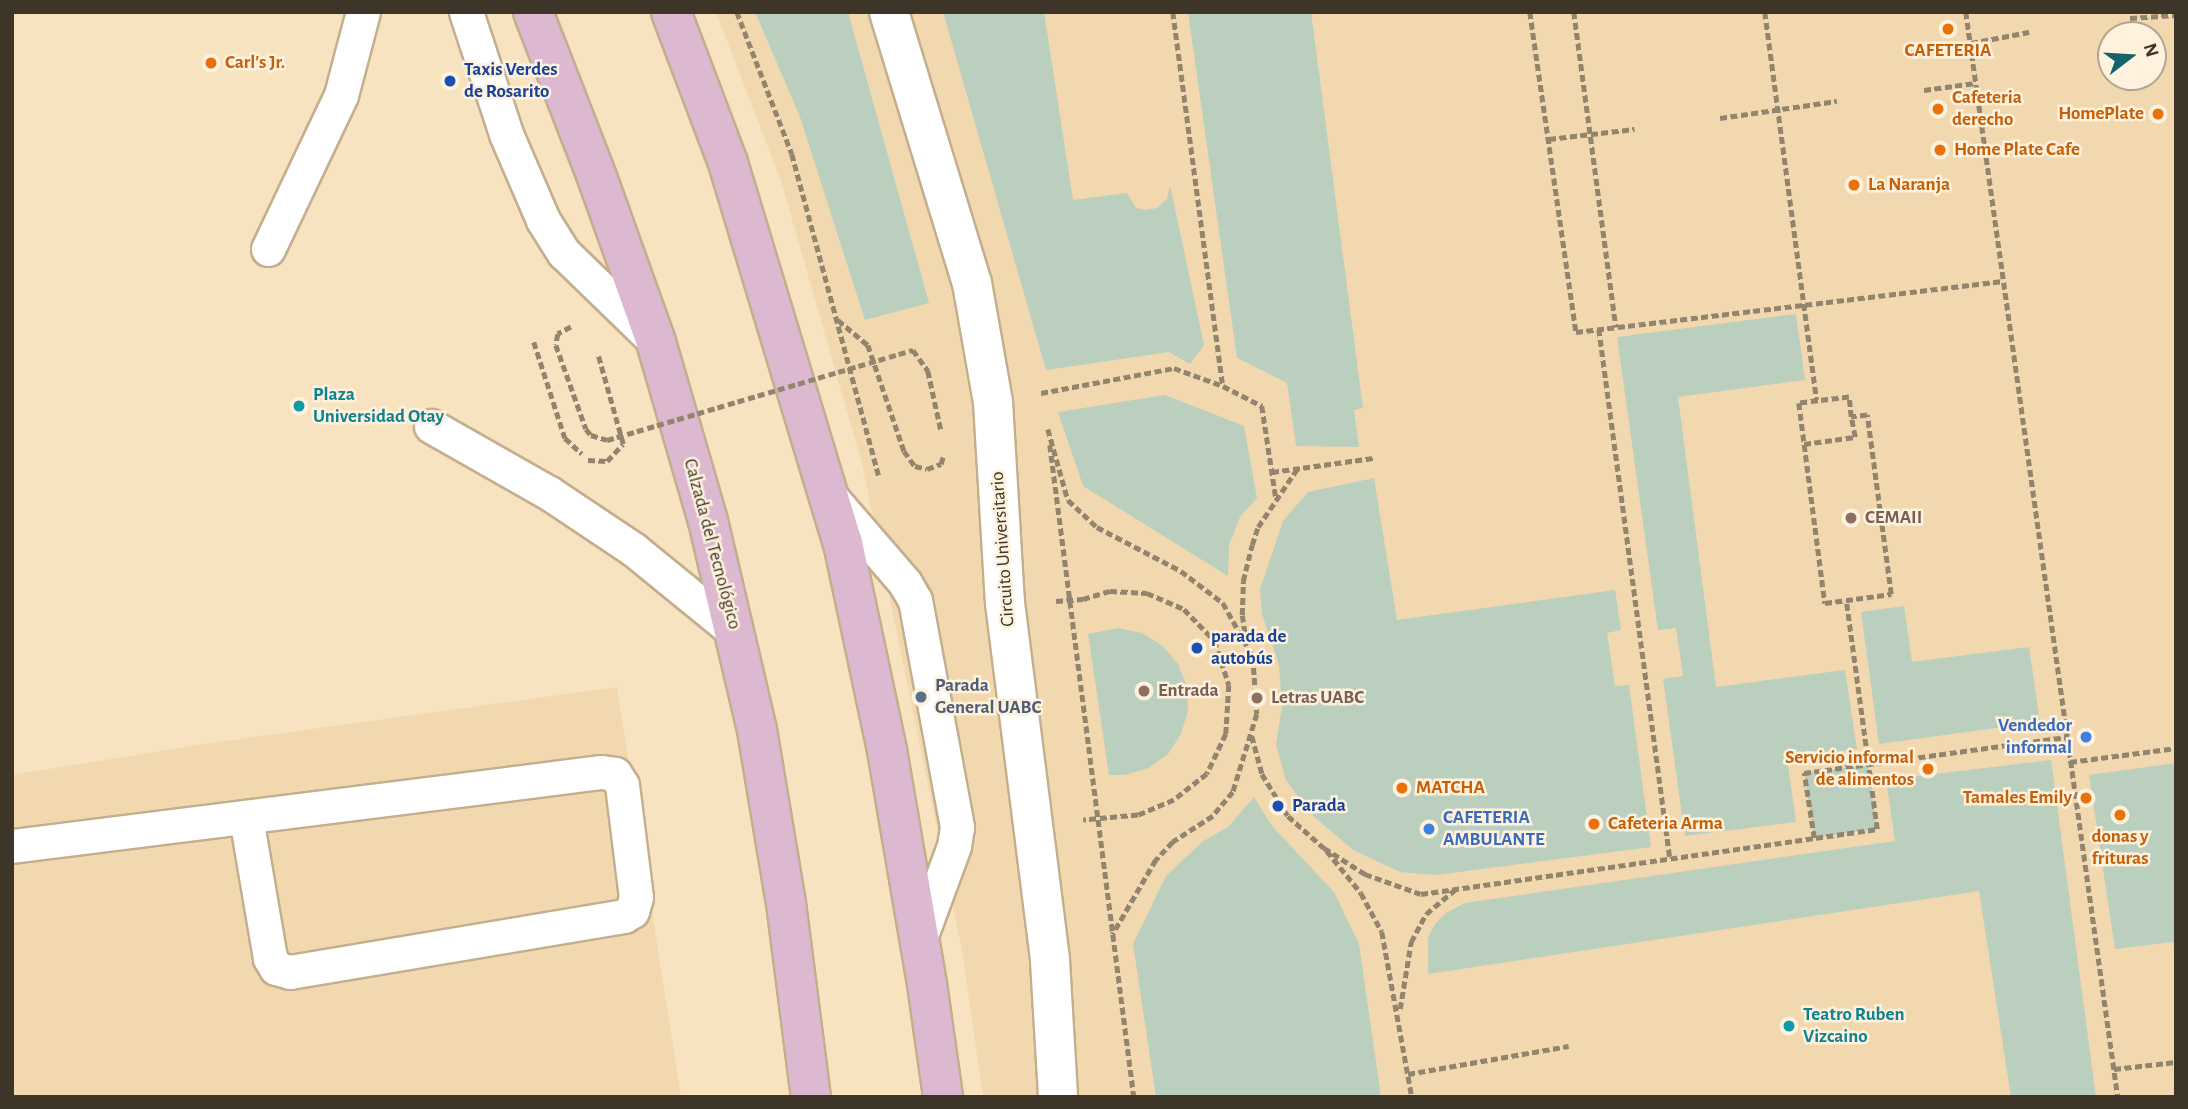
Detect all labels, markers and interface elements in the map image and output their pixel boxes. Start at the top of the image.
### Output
marker: CAFETERIA [1940,21,1956,37]
north arrow [2097,21,2167,91]
place label: CAFETERIA [1905,40,1991,62]
text: N [2140,41,2162,59]
place label: Carl's Jr. [225,52,285,74]
marker: Carl's Jr. [203,55,219,71]
place label: Taxis Verdes de Rosarito [464,59,557,103]
marker: Taxis Verdes de Rosarito [442,73,458,89]
place label: Cafeteria derecho [1952,87,2022,131]
marker: Cafeteria derecho [1930,101,1946,117]
place label: HomePlate [2058,103,2144,125]
marker: HomePlate [2150,106,2166,122]
place label: Home Plate Cafe [1954,139,2080,161]
marker: Home Plate Cafe [1932,142,1948,158]
place label: La Naranja [1868,174,1950,196]
marker: La Naranja [1846,177,1862,193]
place label: Plaza Universidad Otay [313,384,444,428]
marker: Plaza Universidad Otay [291,398,307,414]
street label: Calzada del Tecnológico [678,456,746,632]
street label: Circuito Universitario [986,471,1020,627]
place label: CEMAII [1865,507,1922,529]
marker: CEMAII [1843,510,1859,526]
place label: parada de autobús [1211,626,1286,670]
marker: parada de autobús [1189,640,1205,656]
place label: Parada General UABC [935,675,1041,719]
place label: Entrada [1158,680,1219,702]
marker: Entrada [1136,683,1152,699]
place label: Letras UABC [1271,687,1364,709]
marker: Parada General UABC [913,689,929,705]
marker: Letras UABC [1249,690,1265,706]
place label: Vendedor informal [1998,715,2072,759]
marker: Vendedor informal [2078,729,2094,745]
place label: Servicio informal de alimentos [1785,747,1914,791]
marker: Servicio informal de alimentos [1920,761,1936,777]
place label: MATCHA [1416,777,1485,799]
marker: MATCHA [1394,780,1410,796]
place label: Tamales Emily [1963,787,2072,809]
marker: Tamales Emily [2078,790,2094,806]
place label: Parada [1292,795,1346,817]
marker: Parada [1270,798,1286,814]
place label: CAFETERIA AMBULANTE [1443,807,1545,851]
marker: donas y frituras [2112,807,2128,823]
place label: Cafeteria Arma [1608,813,1723,835]
marker: Cafeteria Arma [1586,816,1602,832]
marker: CAFETERIA AMBULANTE [1421,821,1437,837]
place label: donas y frituras [2091,826,2149,870]
place label: Teatro Ruben Vizcaino [1803,1004,1905,1048]
marker: Teatro Ruben Vizcaino [1781,1018,1797,1034]

